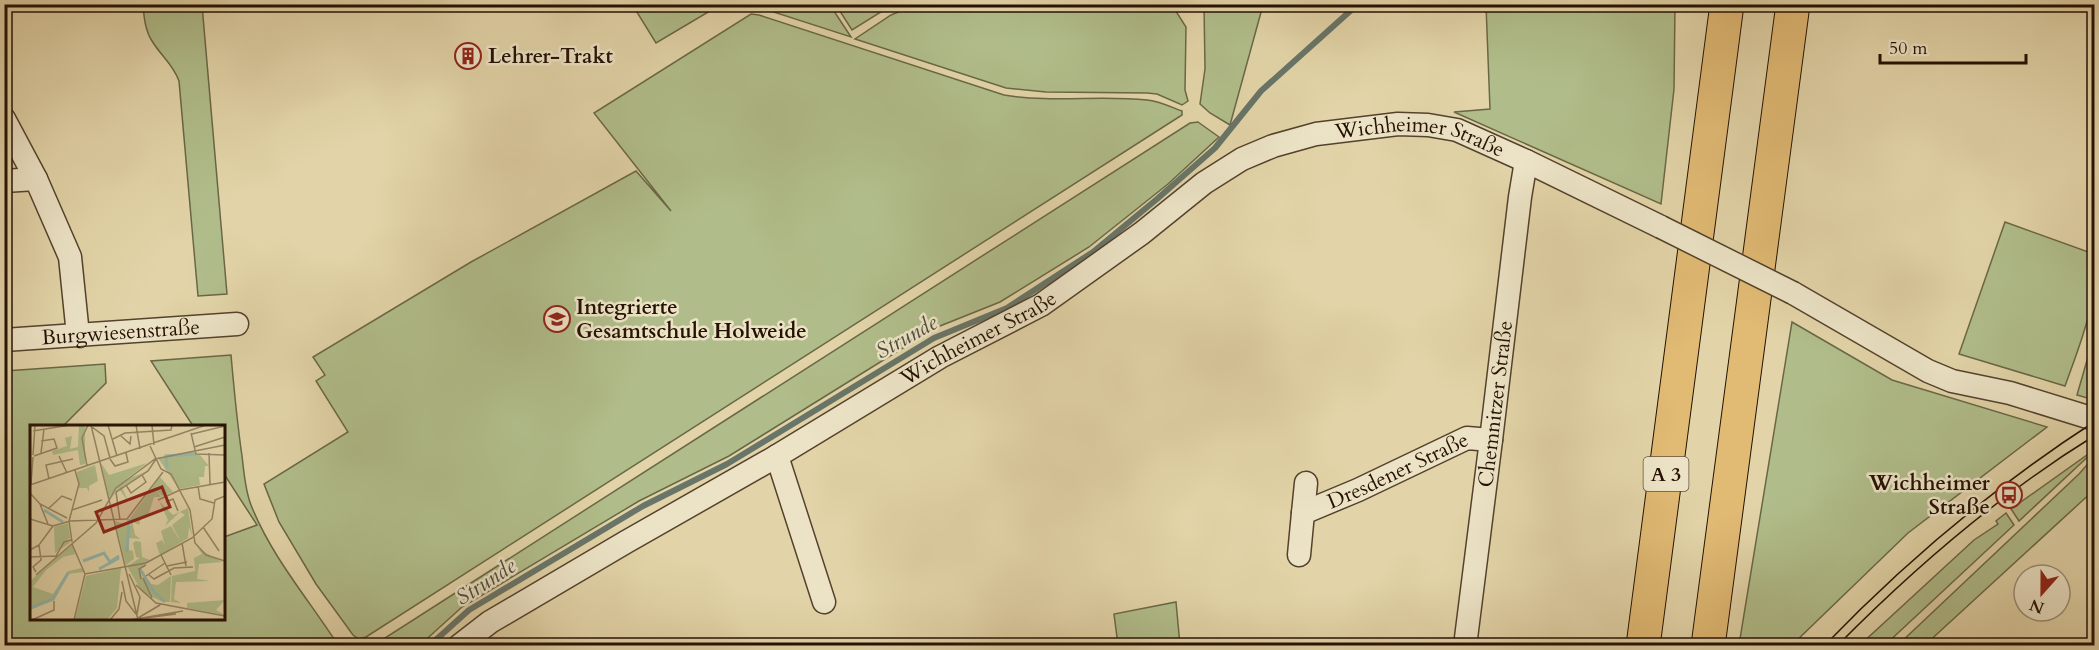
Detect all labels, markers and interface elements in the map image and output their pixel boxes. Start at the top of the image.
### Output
scale bar [1880,27,2026,65]
text: 50 m [1889,36,1928,61]
building icon: Lehrer-Trakt [453,41,483,71]
place label: Lehrer-Trakt [488,42,614,71]
street label: Wichheimer Straße [1332,110,1509,165]
street label: Wichheimer Straße [894,284,1063,393]
place label: Integrierte Gesamtschule Holweide [576,293,807,346]
school or university icon: Integrierte Gesamtschule Holweide [542,304,572,334]
water label: Strunde [870,307,943,366]
street label: Burgwiesenstraße [41,313,201,352]
street label: Chemnitzer Straße [1471,319,1520,489]
inset map [30,425,225,620]
street label: Dresdener Straße [1323,425,1473,516]
road number: A 3 [1644,457,1688,491]
place label: Wichheimer Straße [1868,469,1991,522]
bus stop icon: Wichheimer Straße [1994,480,2024,510]
water label: Strunde [449,551,522,613]
north arrow [2012,563,2072,623]
text: N [2026,593,2047,619]

